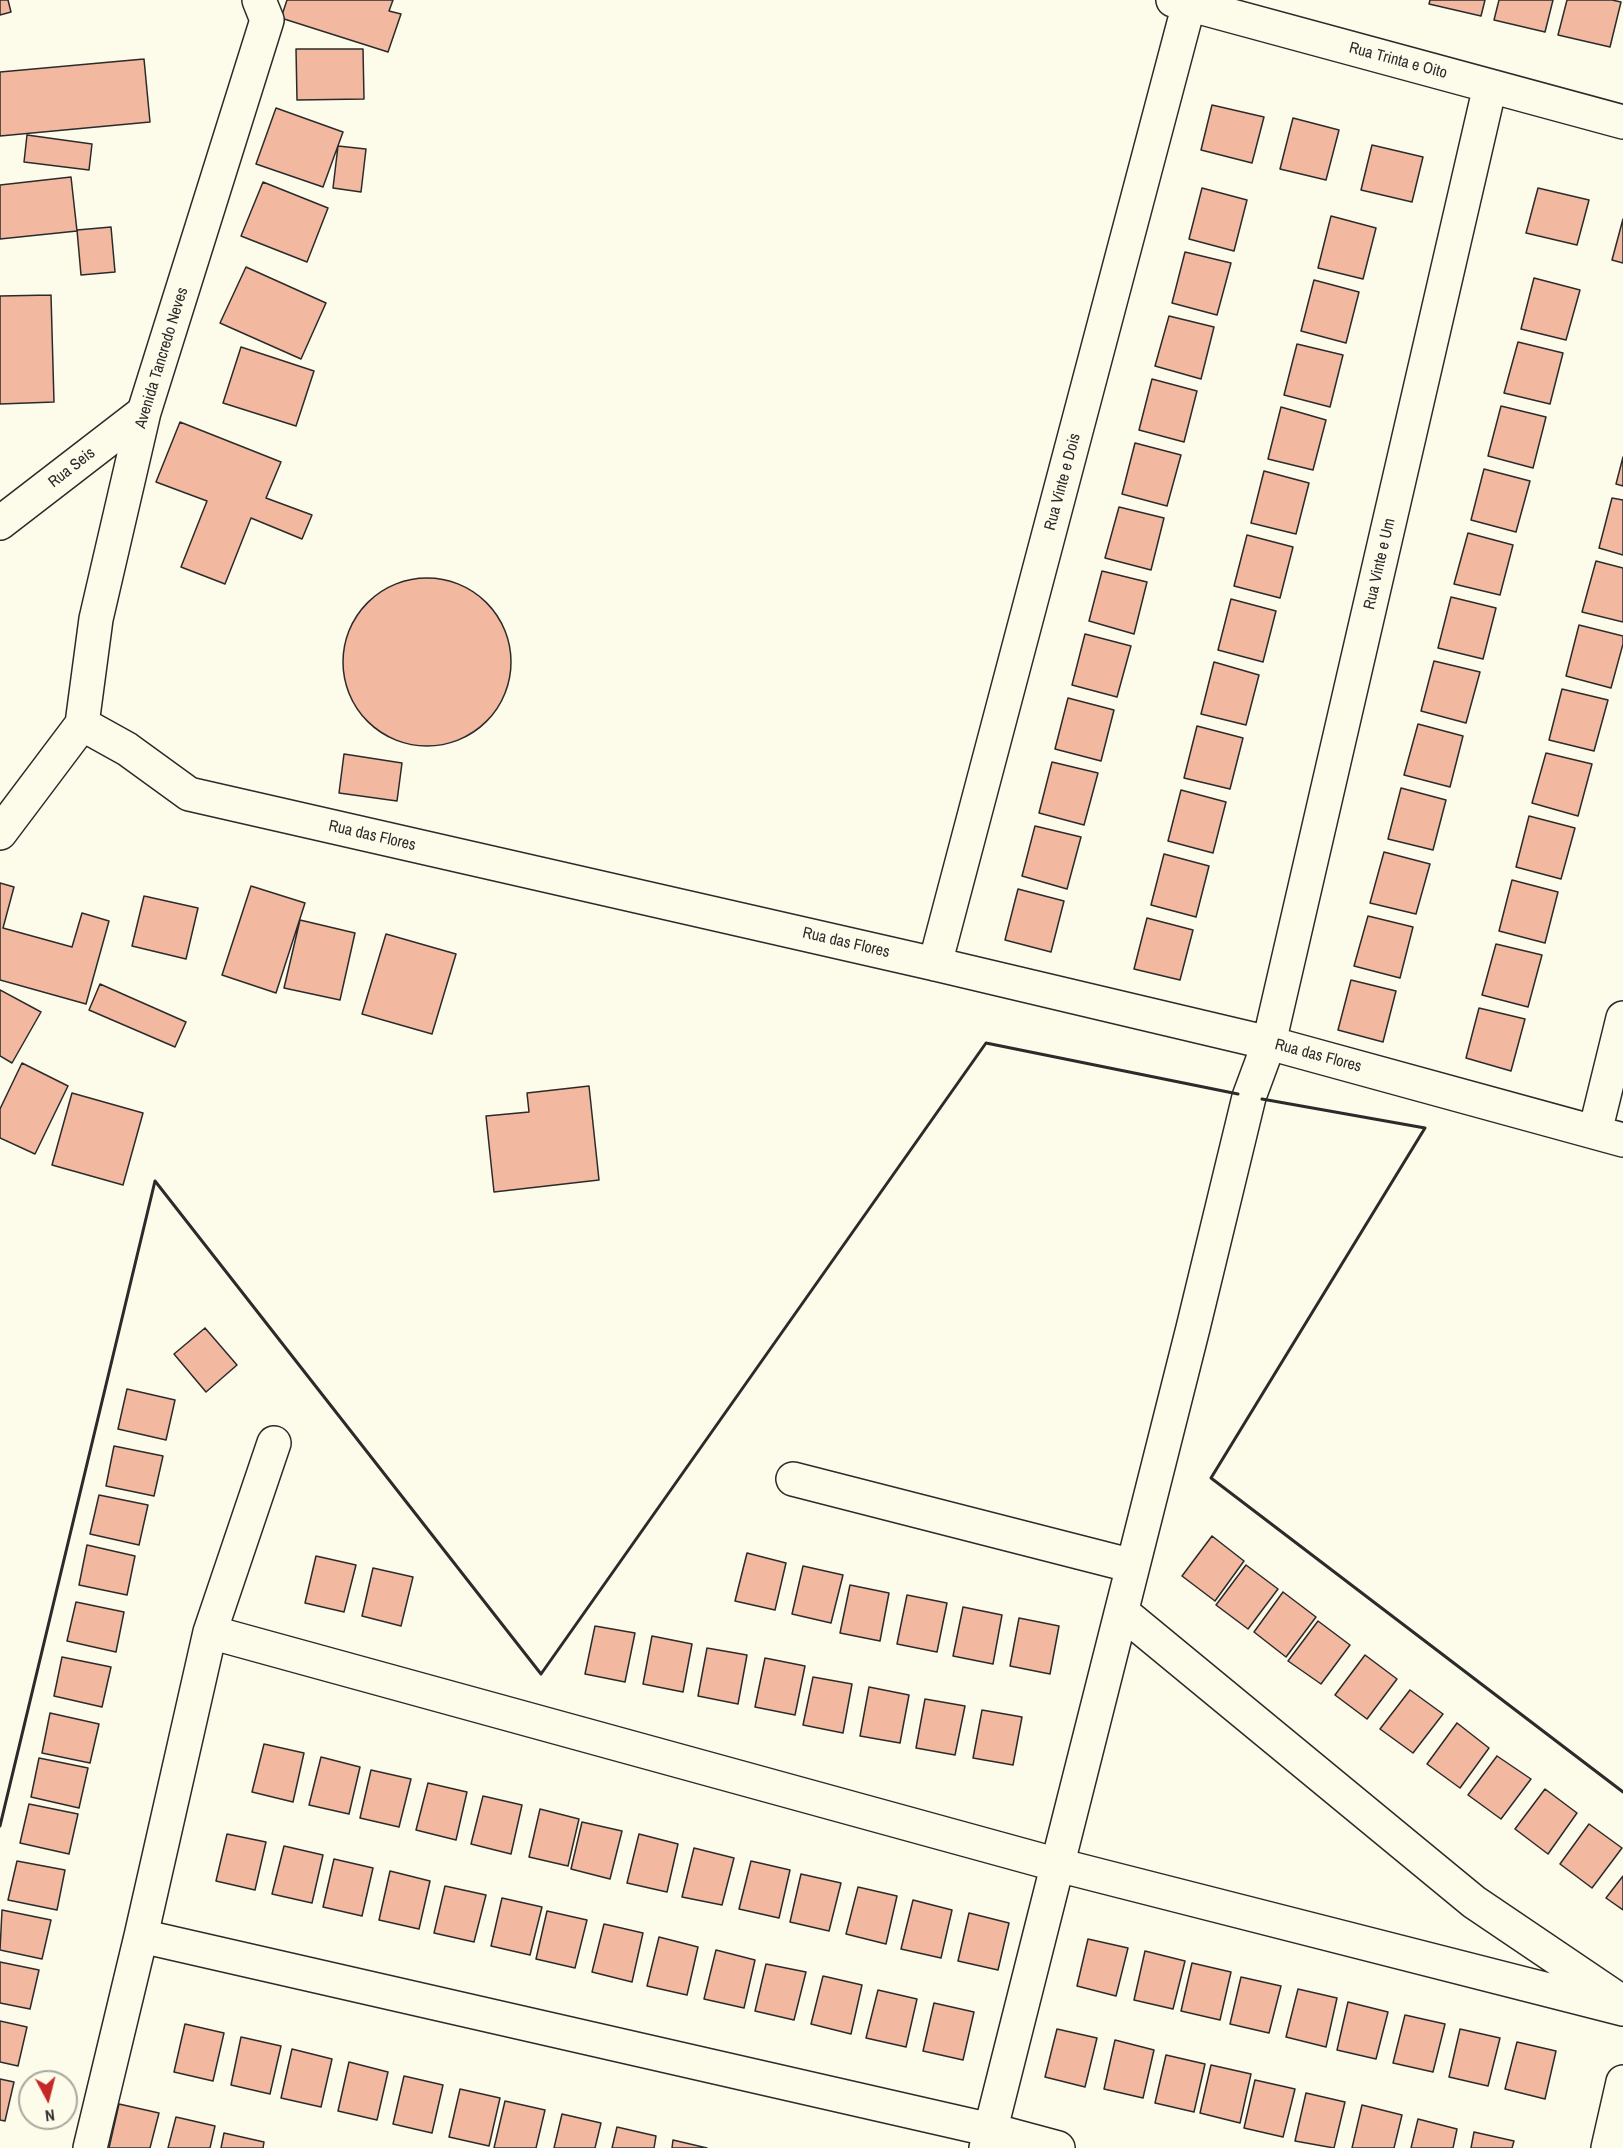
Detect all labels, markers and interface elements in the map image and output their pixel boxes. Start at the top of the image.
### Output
street label: Rua Trinta e Oito [1347,39,1449,83]
street label: Avenida Tancredo Neves [131,285,193,431]
street label: Rua Vinte e Dois [1041,431,1085,533]
street label: Rua Seis [45,444,99,492]
street label: Rua Vinte e Um [1360,516,1400,612]
street label: Rua das Flores [327,817,417,855]
street label: Rua das Flores [801,924,891,962]
street label: Rua das Flores [1273,1035,1363,1077]
north arrow [18,2070,78,2130]
text: N [44,2104,56,2127]

